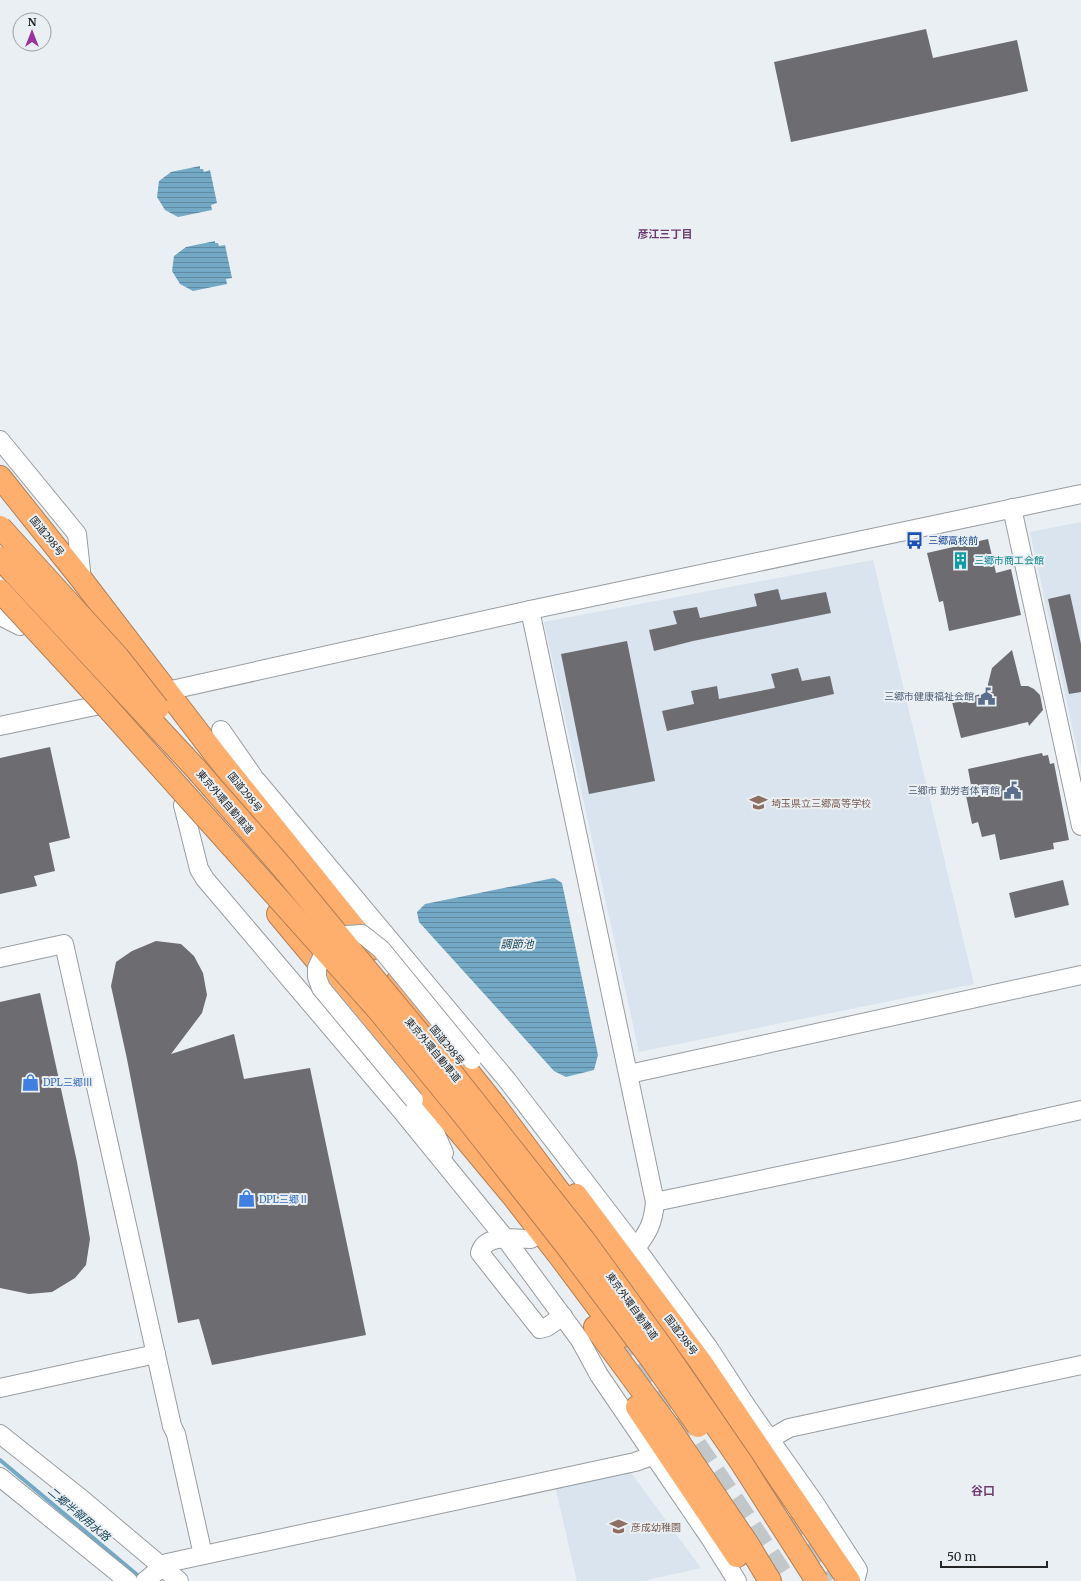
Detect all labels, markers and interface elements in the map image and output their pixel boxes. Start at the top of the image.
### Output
north arrow [12,12,52,52]
text: N [28,15,37,29]
district label: 彦江三丁目 [638,227,693,241]
street label: 国道298号 [27,513,67,559]
bus stop icon: 三郷高校前 [905,530,925,550]
place label: 三郷高校前 [928,534,978,547]
building icon: 三郷市商工会館 [951,550,971,570]
place label: 三郷市商工会館 [974,554,1044,567]
public building icon: 三郷市健康福祉会館 [977,686,997,706]
place label: 三郷市健康福祉会館 [884,690,974,703]
street label: 東京外環自動車道 [194,768,256,836]
street label: 国道298号 [225,769,265,815]
public building icon: 三郷市 勤労者体育館 [1003,780,1023,800]
place label: 三郷市 勤労者体育館 [908,784,1000,797]
school or university icon: 埼玉県立三郷高等学校 [748,793,768,813]
place label: 埼玉県立三郷高等学校 [771,797,871,810]
water label: 調節池 [501,937,534,951]
street label: 東京外環自動車道 [402,1015,464,1085]
street label: 国道298号 [427,1022,467,1068]
shop icon: DPL三郷Ⅲ [20,1072,40,1092]
place label: DPL三郷Ⅲ [43,1076,93,1089]
shop icon: DPL三郷Ⅱ [236,1189,256,1209]
place label: DPL三郷Ⅱ [259,1193,309,1206]
street label: 東京外環自動車道 [603,1270,661,1342]
street label: 国道298号 [661,1312,701,1358]
district label: 谷口 [971,1483,995,1498]
water label: 二郷半領用水路 [45,1484,114,1545]
school or university icon: 彦成幼稚園 [608,1517,628,1537]
place label: 彦成幼稚園 [631,1521,681,1534]
scale bar [941,1543,1047,1569]
text: 50 m [947,1549,976,1564]

